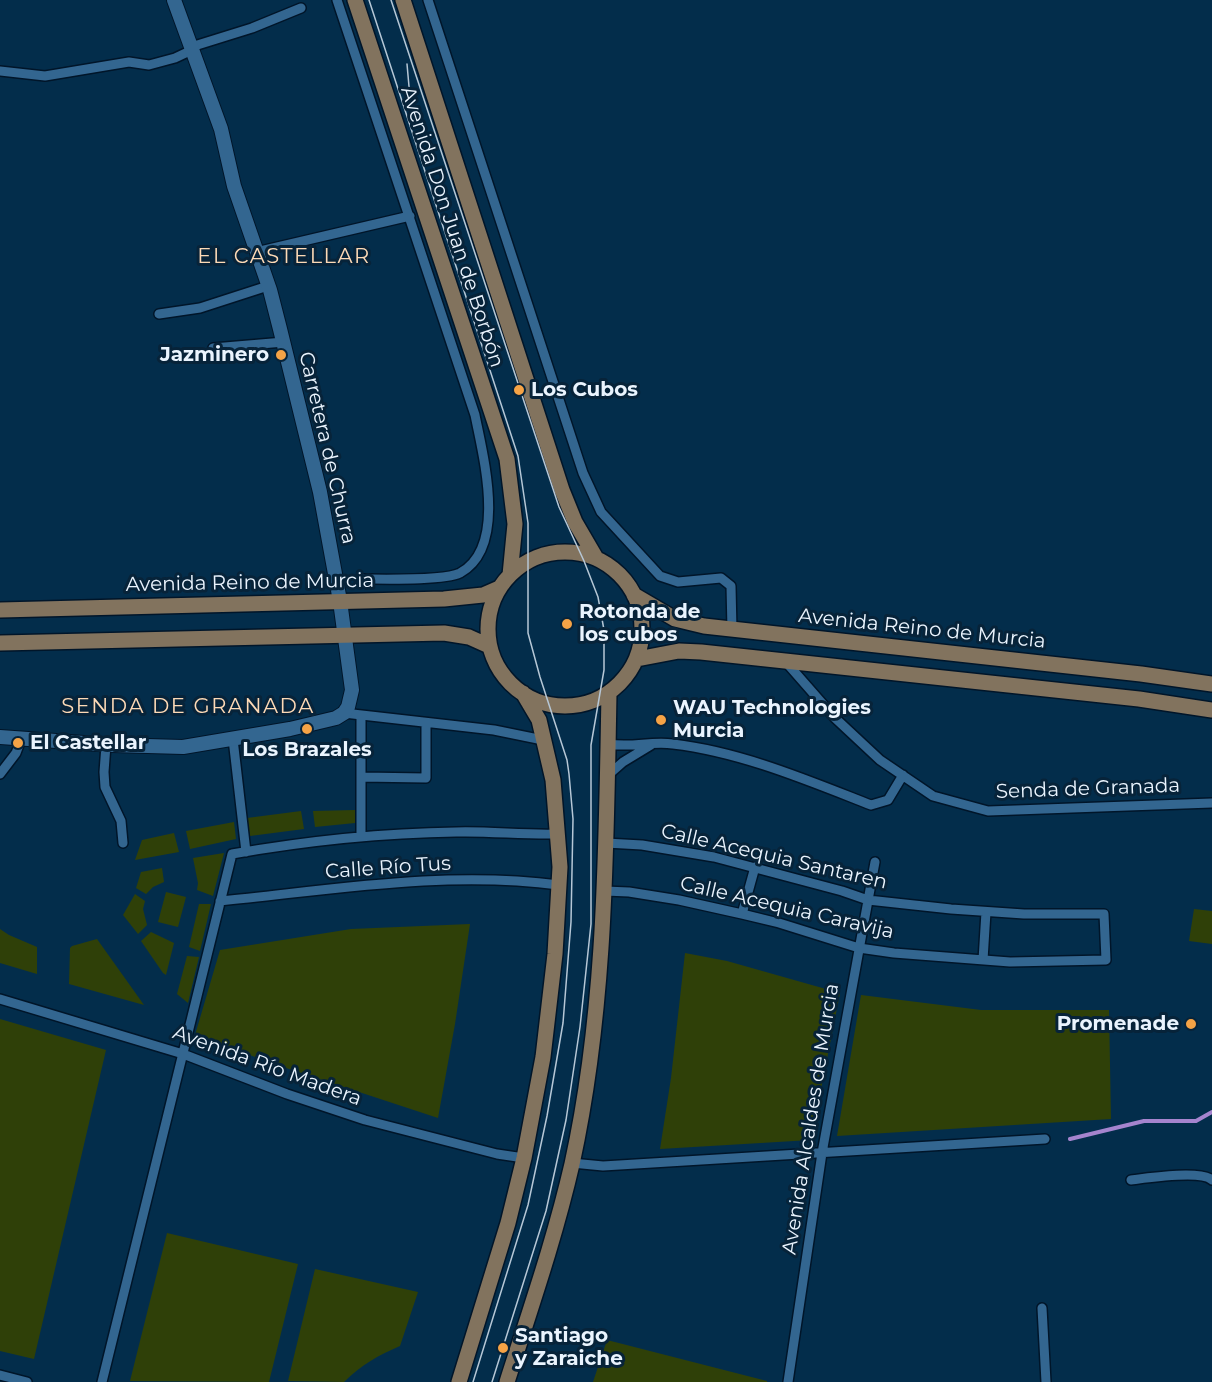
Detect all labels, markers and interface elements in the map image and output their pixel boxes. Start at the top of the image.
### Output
street label: Avenida Don Juan de Borbón [395,84,509,370]
district label: EL CASTELLAR [197,244,371,270]
place label: Jazminero [160,343,269,367]
marker: Jazminero [274,348,288,362]
street label: Carretera de Churra [293,350,361,546]
place label: Los Cubos [531,378,638,402]
marker: Los Cubos [512,383,526,397]
street label: Avenida Reino de Murcia [125,569,375,597]
place label: Rotonda de los cubos [579,600,700,647]
street label: Avenida Reino de Murcia [797,604,1047,654]
marker: Rotonda de los cubos [560,617,574,631]
district label: SENDA DE GRANADA [61,694,315,720]
place label: WAU Technologies Murcia [673,696,871,743]
marker: WAU Technologies Murcia [654,713,668,727]
marker: Los Brazales [300,722,314,736]
place label: El Castellar [30,731,146,755]
marker: El Castellar [11,736,25,750]
place label: Los Brazales [242,738,372,762]
street label: Senda de Granada [995,774,1181,804]
street label: Calle Acequia Santaren [659,819,889,895]
street label: Calle Río Tus [324,852,452,884]
street label: Calle Acequia Caravija [678,872,896,944]
street label: Avenida Alcaldes de Murcia [778,982,844,1256]
place label: Promenade [1057,1012,1179,1036]
marker: Promenade [1184,1017,1198,1031]
street label: Avenida Río Madera [169,1021,365,1111]
place label: Santiago y Zaraiche [515,1324,623,1371]
marker: Santiago y Zaraiche [496,1341,510,1355]

